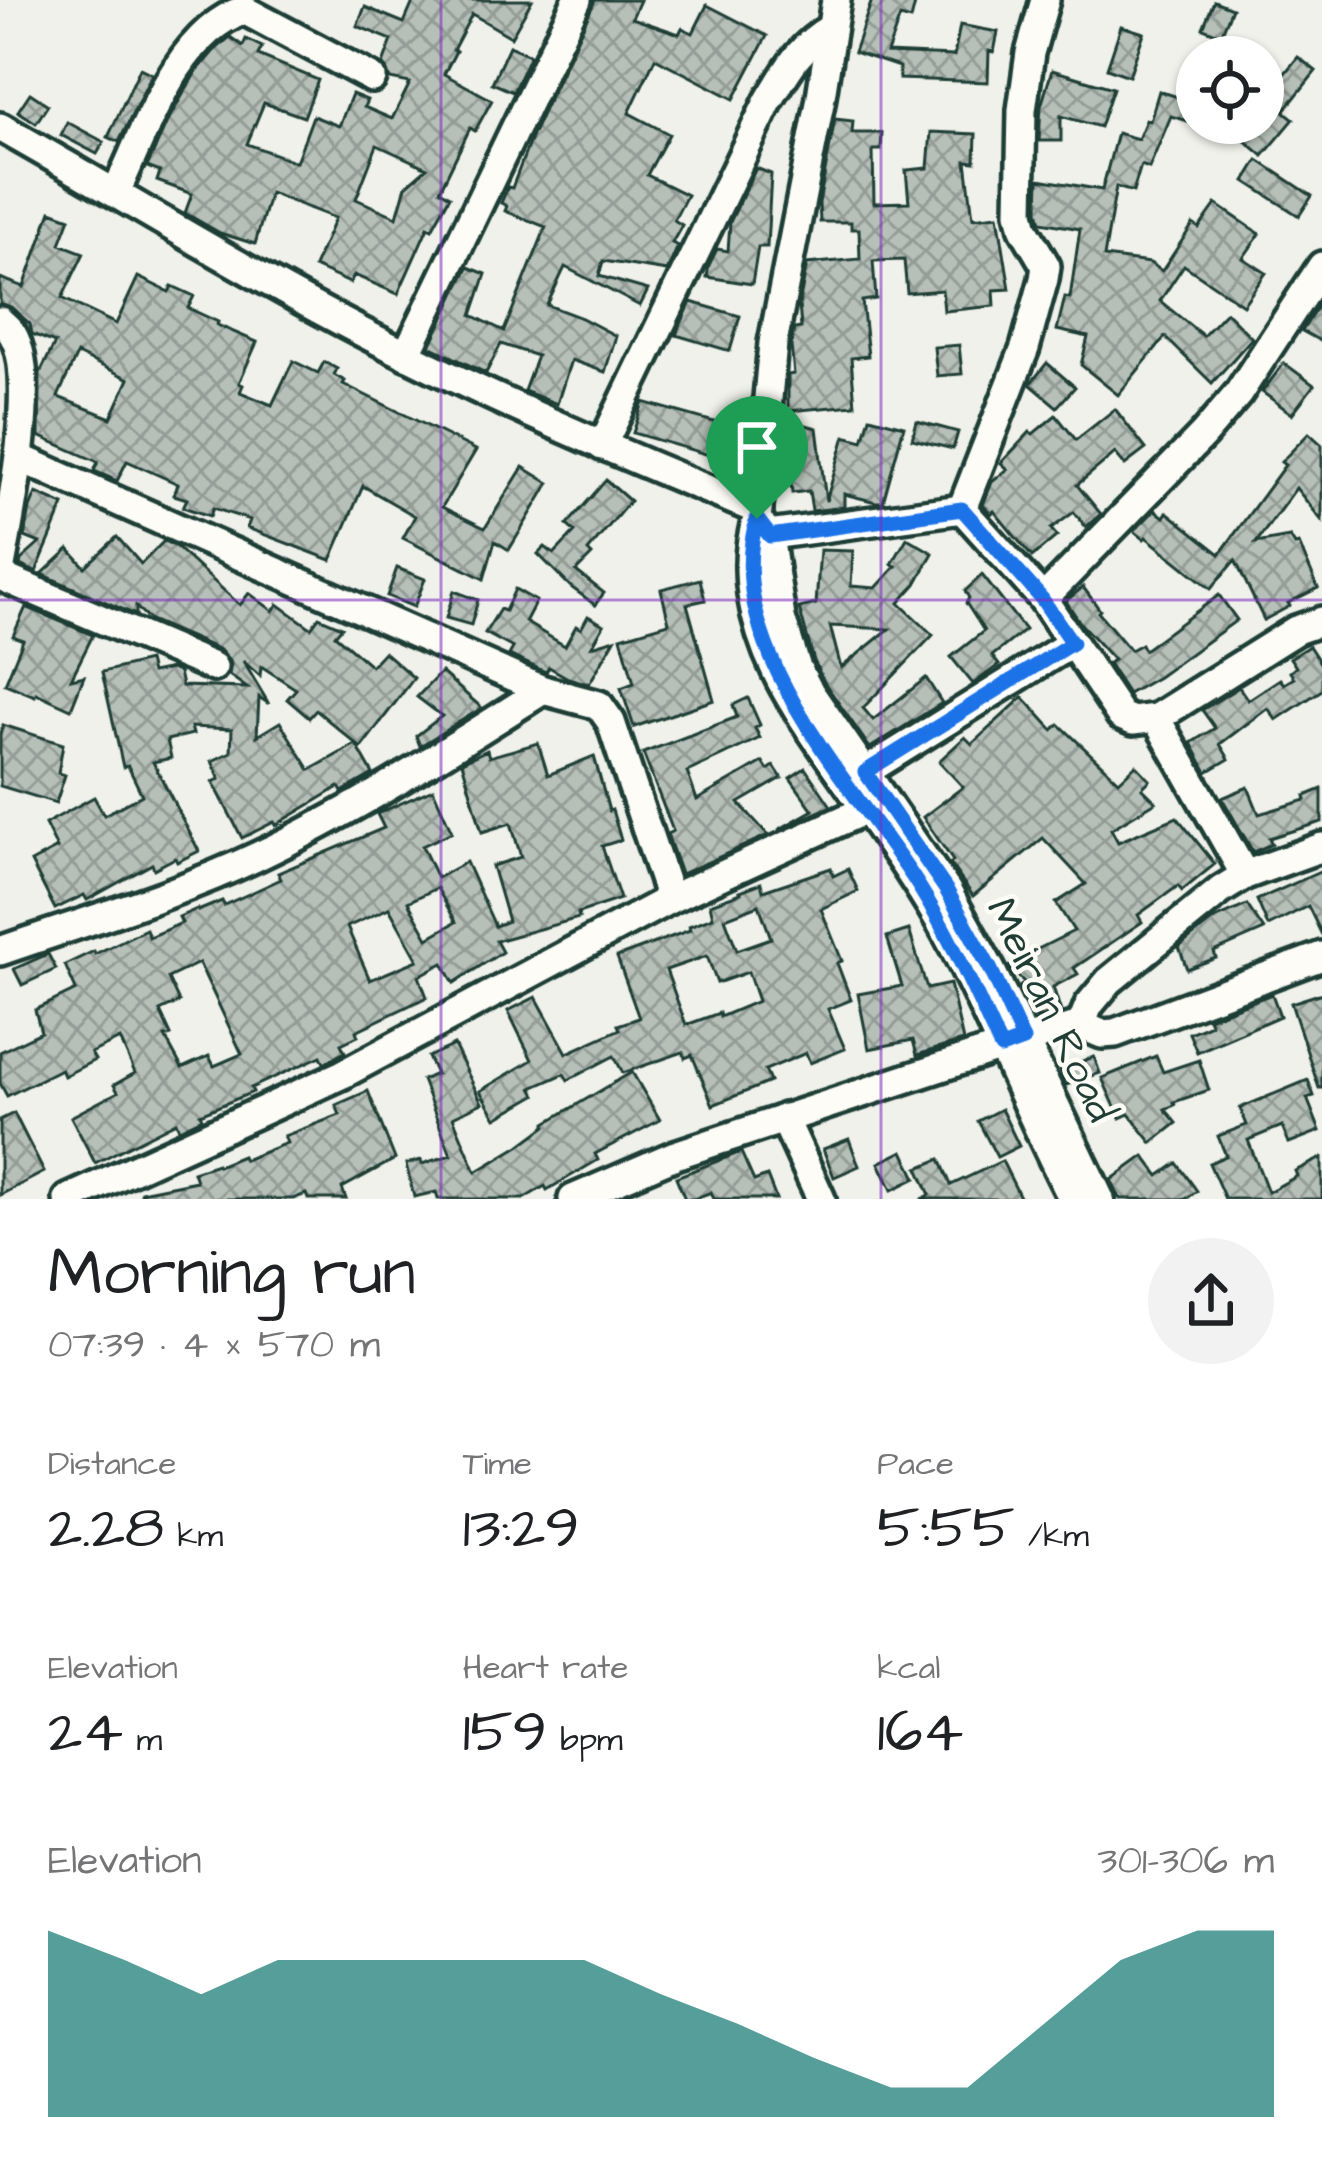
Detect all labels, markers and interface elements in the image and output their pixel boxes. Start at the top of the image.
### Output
map controls [1176,36,1284,144]
button: locate [1176,36,1284,144]
pin [706,396,808,519]
icon: arrive [724,414,790,480]
street label: Meiran Road [971,889,1130,1132]
text: Morning run [48,1228,416,1320]
button: share [1148,1238,1274,1364]
text: 07:39 · 4 × 570 m [48,1319,380,1373]
text: Distance [48,1441,176,1487]
text: Time [463,1441,532,1487]
text: Pace [877,1441,954,1487]
text: 2.28 [48,1487,164,1570]
text: 13:29 [463,1487,579,1570]
text: 5:55 [877,1487,1015,1570]
text: km [164,1513,223,1559]
text: /km [1015,1513,1089,1559]
text: Elevation [48,1645,178,1691]
text: Heart rate [463,1645,628,1691]
text: kcal [877,1645,940,1691]
text: 24 [48,1691,123,1774]
text: 159 [463,1691,547,1774]
text: 164 [877,1691,963,1774]
text: m [123,1717,162,1763]
text: bpm [547,1717,623,1763]
text: Elevation [48,1835,202,1889]
text: 301–306 m [1098,1835,1274,1889]

